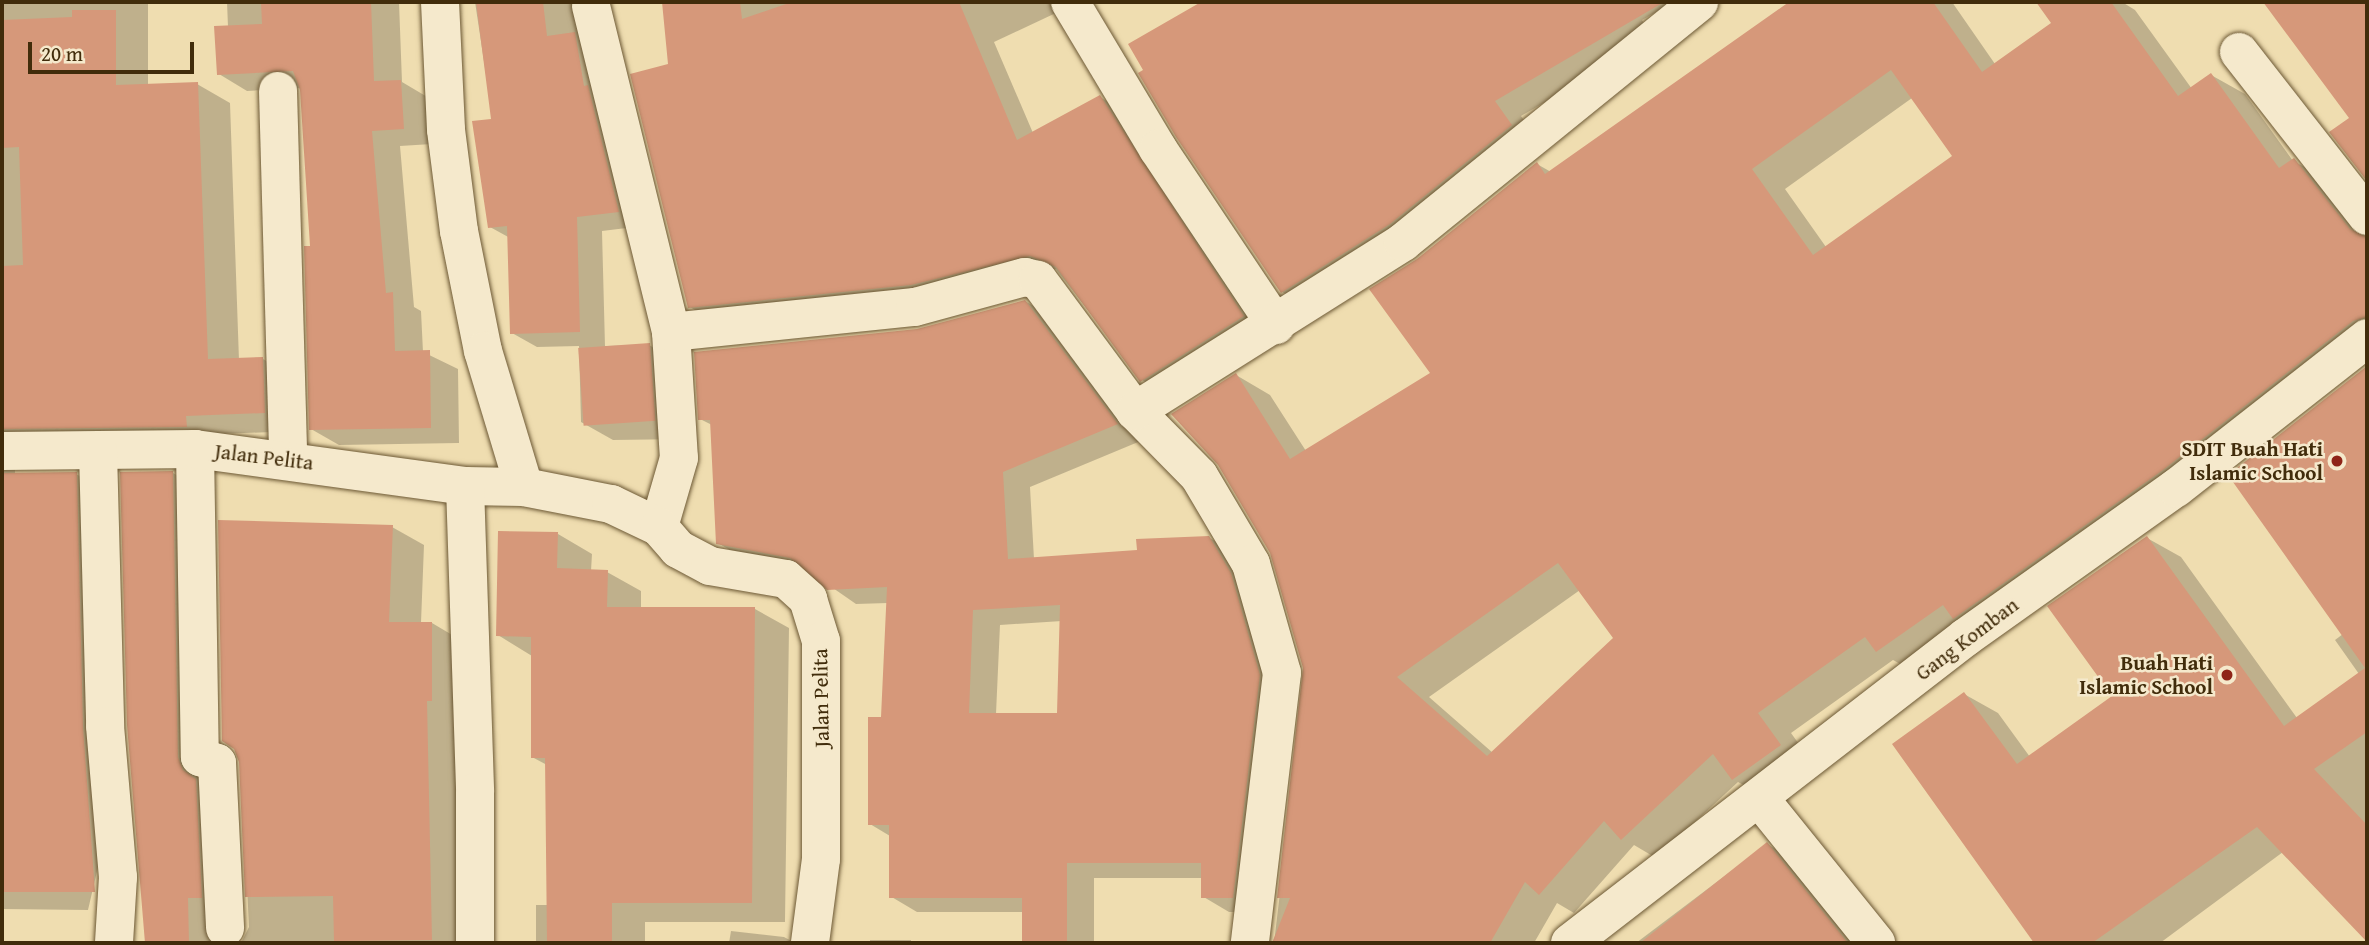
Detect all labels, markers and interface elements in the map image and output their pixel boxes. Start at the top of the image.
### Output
scale bar [32,28,198,72]
text: 20 m [41,38,83,69]
place label: SDIT Buah Hati Islamic School [2182,436,2323,486]
street label: Jalan Pelita [213,438,315,476]
marker: SDIT Buah Hati Islamic School [2329,453,2345,469]
street label: Gang Komban [1911,592,2023,686]
street label: Jalan Pelita [808,648,834,748]
place label: Buah Hati Islamic School [2079,650,2213,700]
marker: Buah Hati Islamic School [2219,667,2235,683]

